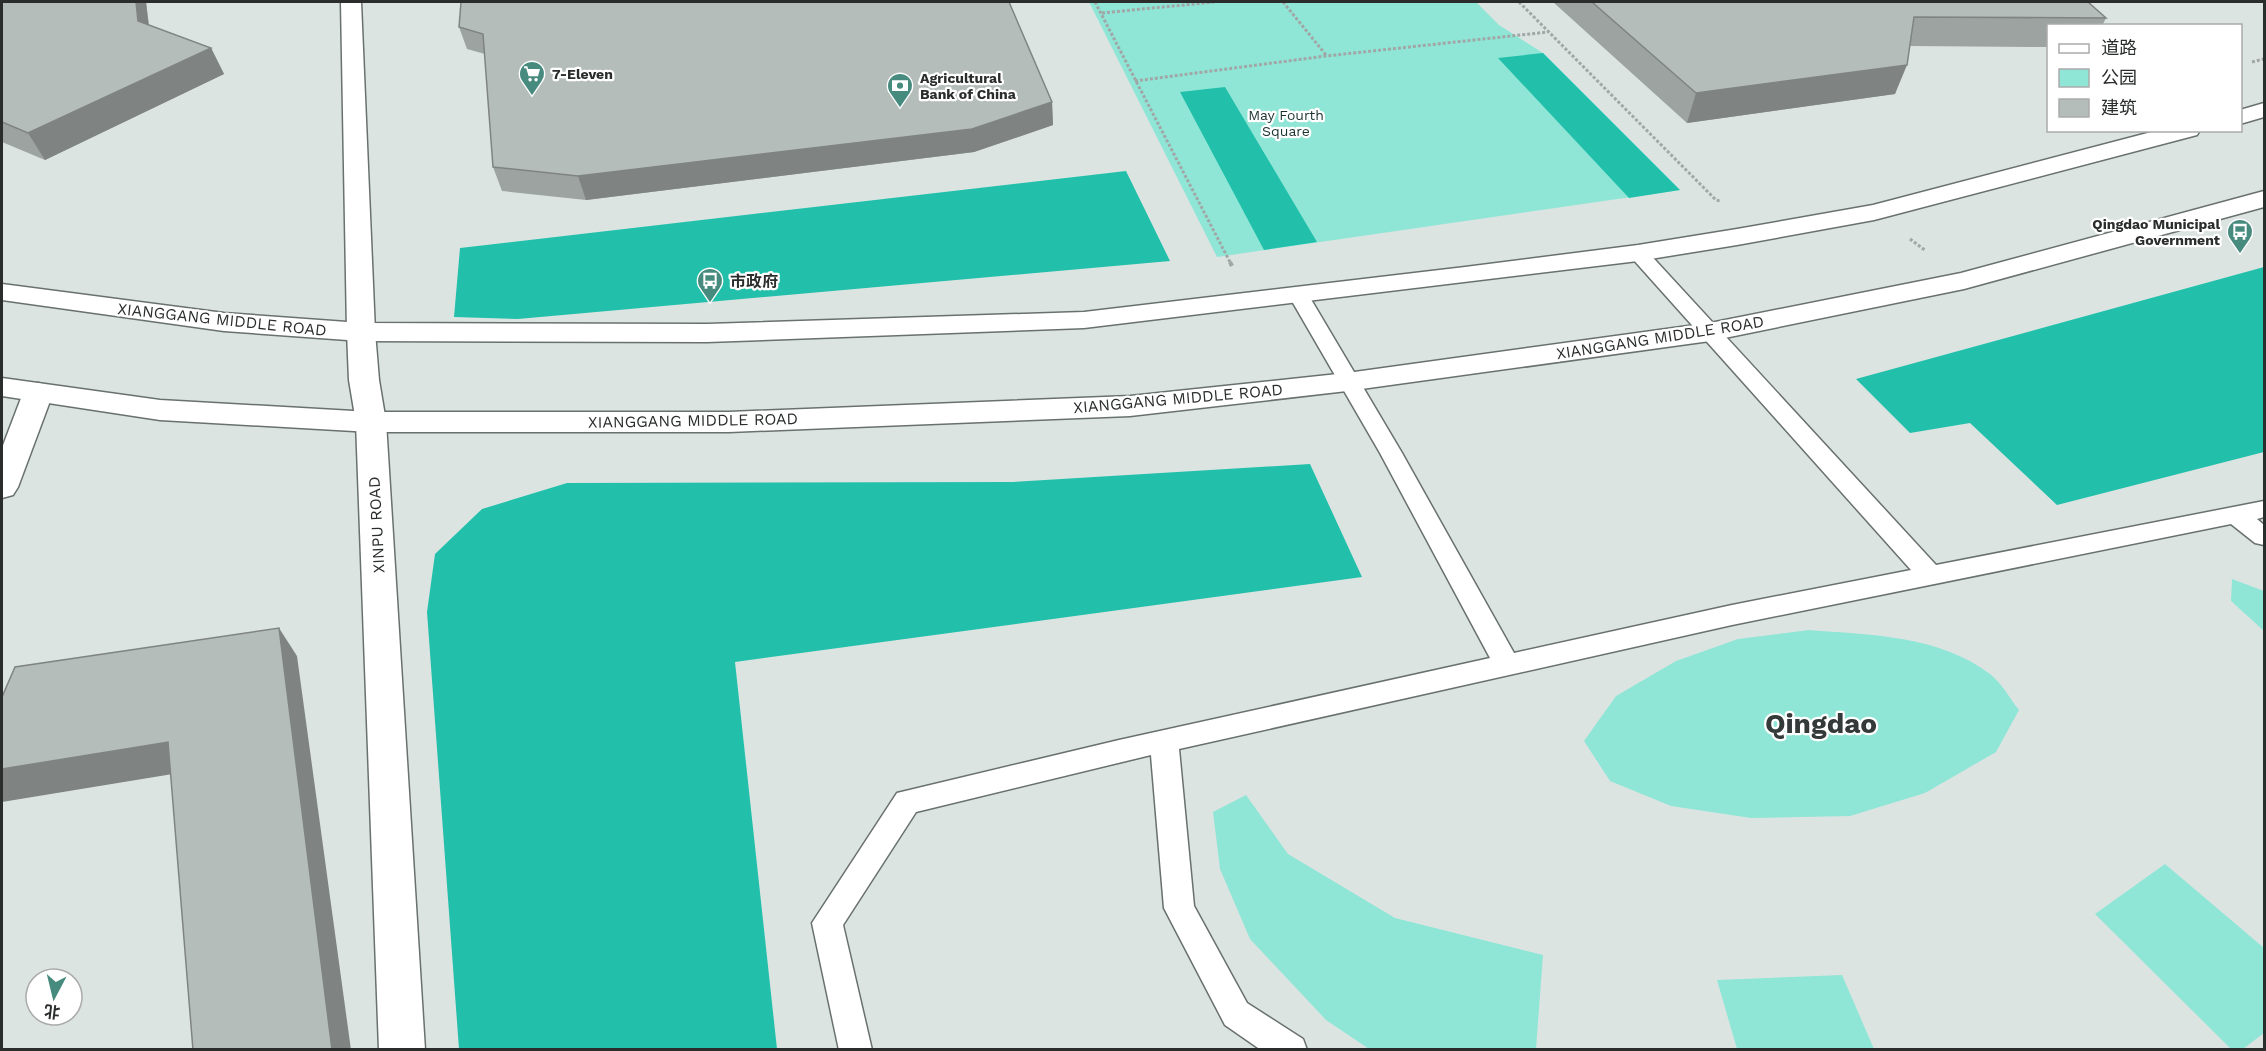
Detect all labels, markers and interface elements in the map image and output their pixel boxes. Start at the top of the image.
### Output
legend [2047,24,2242,132]
text: 道路 [2101,37,2137,58]
supermarket icon: 7-Eleven [517,59,547,97]
place label: 7-Eleven [552,66,613,82]
text: 公园 [2101,67,2137,88]
place label: Agricultural Bank of China [920,70,1017,102]
bank icon: Agricultural Bank of China [885,71,915,109]
text: 建筑 [2101,97,2137,118]
park label: May Fourth Square [1248,107,1324,139]
place label: Qingdao Municipal Government [2092,216,2220,248]
bus stop icon: Qingdao Municipal Government [2225,217,2255,255]
bus stop icon: 市政府 [695,266,725,304]
place label: 市政府 [730,272,778,291]
street label: XIANGGANG MIDDLE ROAD [116,299,327,340]
street label: XIANGGANG MIDDLE ROAD [1555,312,1765,363]
street label: XIANGGANG MIDDLE ROAD [1073,380,1284,417]
street label: XIANGGANG MIDDLE ROAD [588,409,798,432]
street label: XINPU ROAD [364,476,389,574]
district label: Qingdao [1765,707,1877,740]
north arrow [24,967,84,1027]
text: 北 [43,1001,61,1022]

